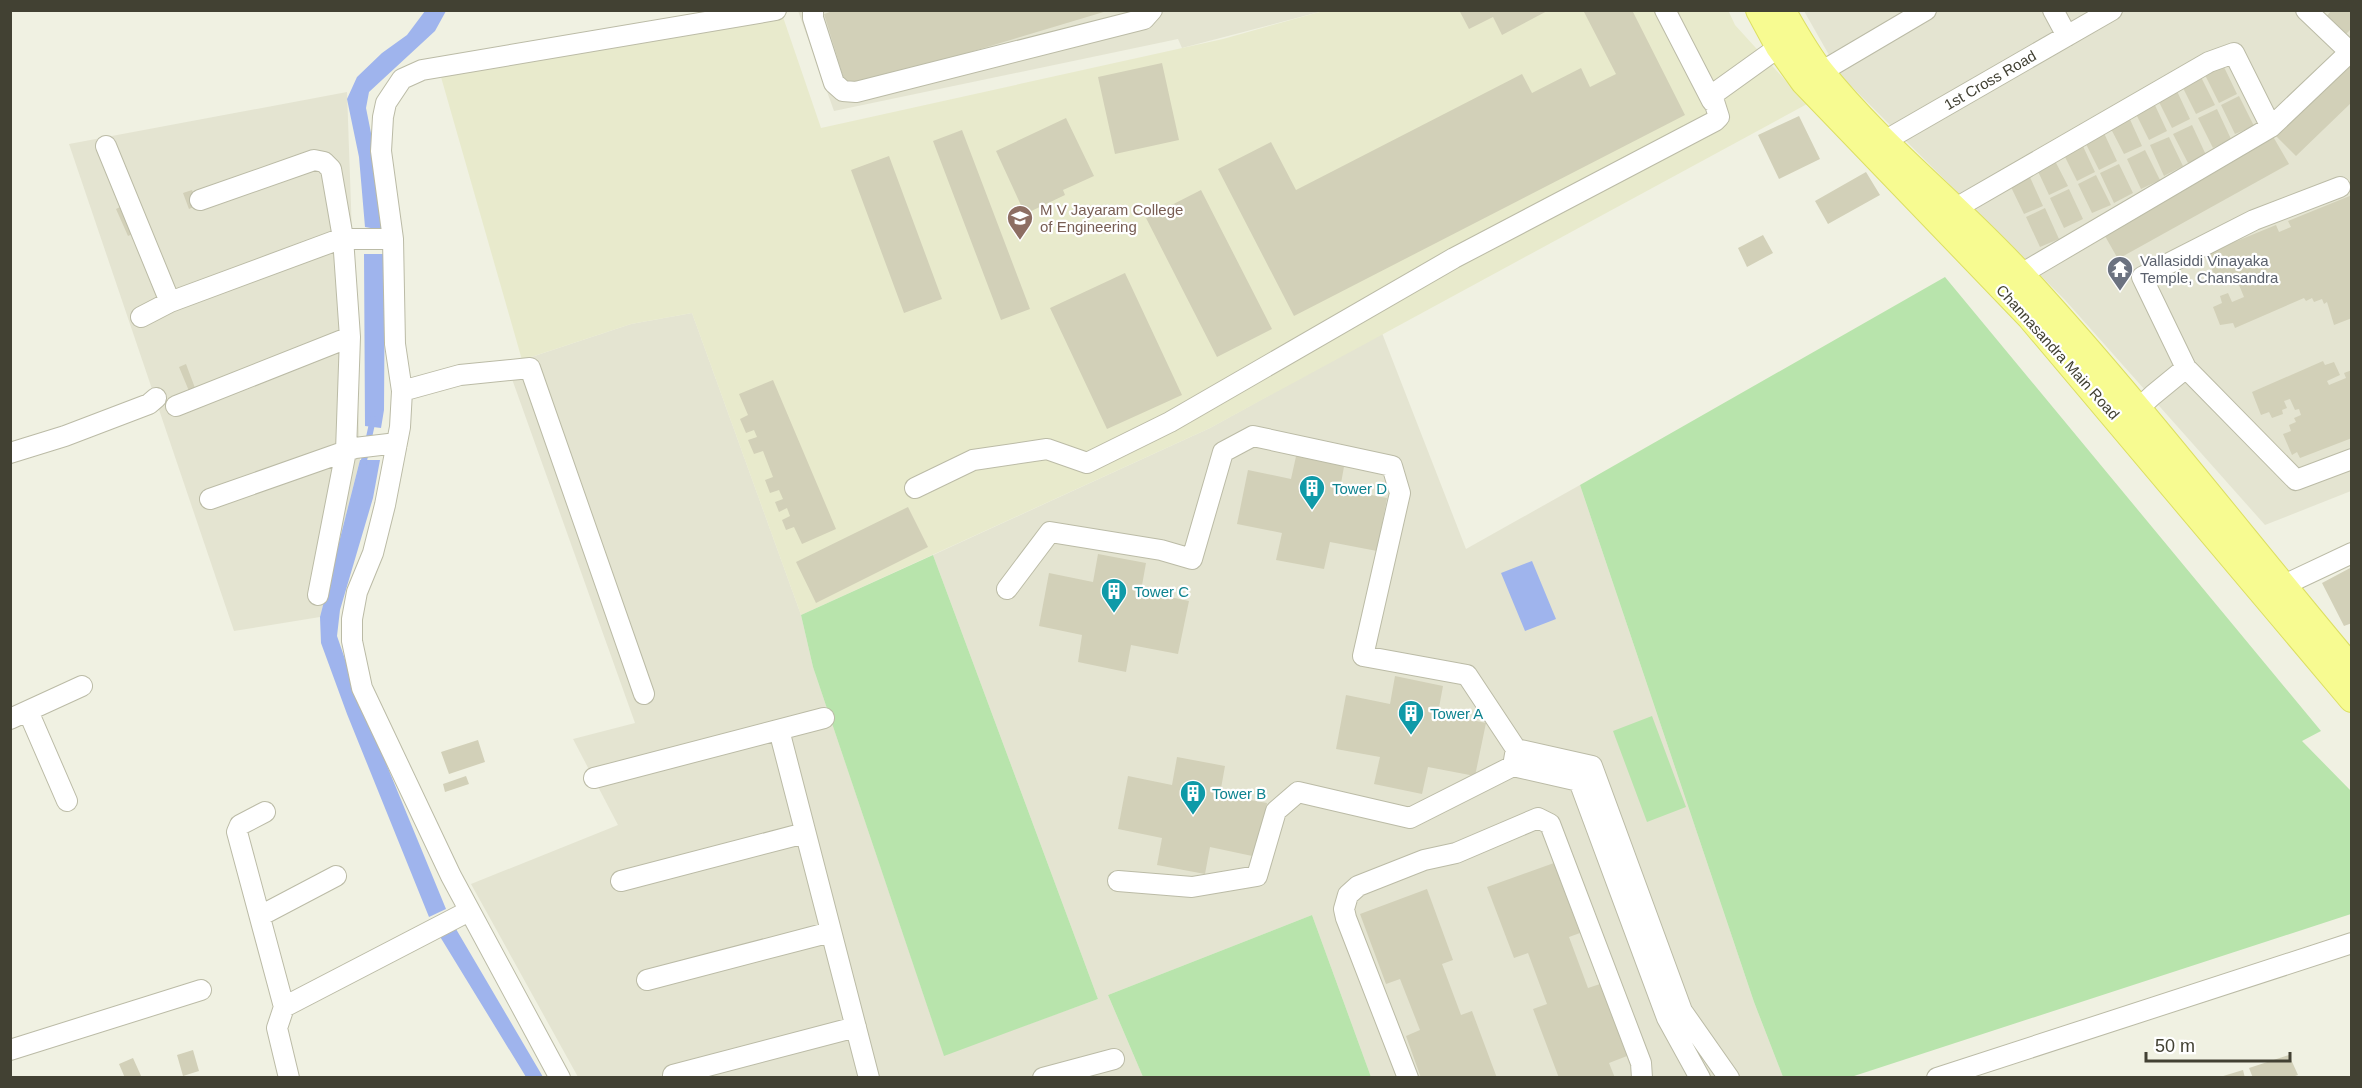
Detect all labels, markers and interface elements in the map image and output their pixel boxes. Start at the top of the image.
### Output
street label: 1st Cross Road [1941,47,2039,113]
place label: M V Jayaram College of Engineering [1040,201,1183,235]
school or university icon: M V Jayaram College of Engineering [1005,203,1035,241]
place label: Vallasiddi Vinayaka Temple, Chansandra [2140,252,2279,286]
temple icon: Vallasiddi Vinayaka Temple, Chansandra [2105,254,2135,292]
street label: Channasandra Main Road [1993,281,2123,423]
building icon: Tower D [1297,473,1327,511]
place label: Tower D [1332,480,1387,497]
building icon: Tower C [1099,576,1129,614]
place label: Tower C [1134,583,1189,600]
building icon: Tower A [1396,698,1426,736]
place label: Tower A [1430,705,1483,722]
building icon: Tower B [1178,778,1208,816]
place label: Tower B [1212,785,1266,802]
scale bar [2146,1025,2290,1063]
text: 50 m [2155,1036,2195,1056]

